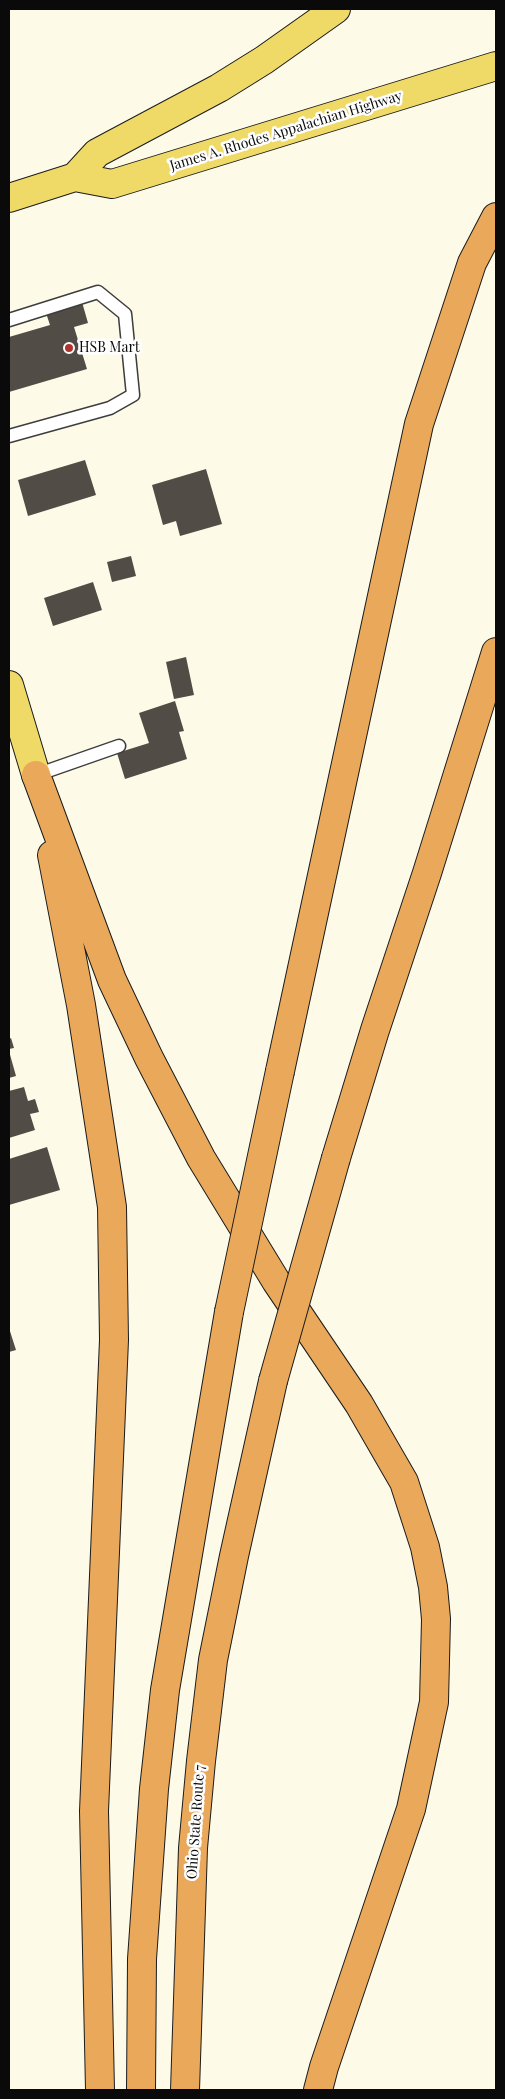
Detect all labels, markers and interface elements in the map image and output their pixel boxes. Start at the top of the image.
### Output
street label: James A. Rhodes Appalachian Highway [168,88,404,174]
place label: HSB Mart [79,340,140,356]
marker: HSB Mart [63,342,75,354]
street label: Ohio State Route 7 [184,1764,208,1880]

